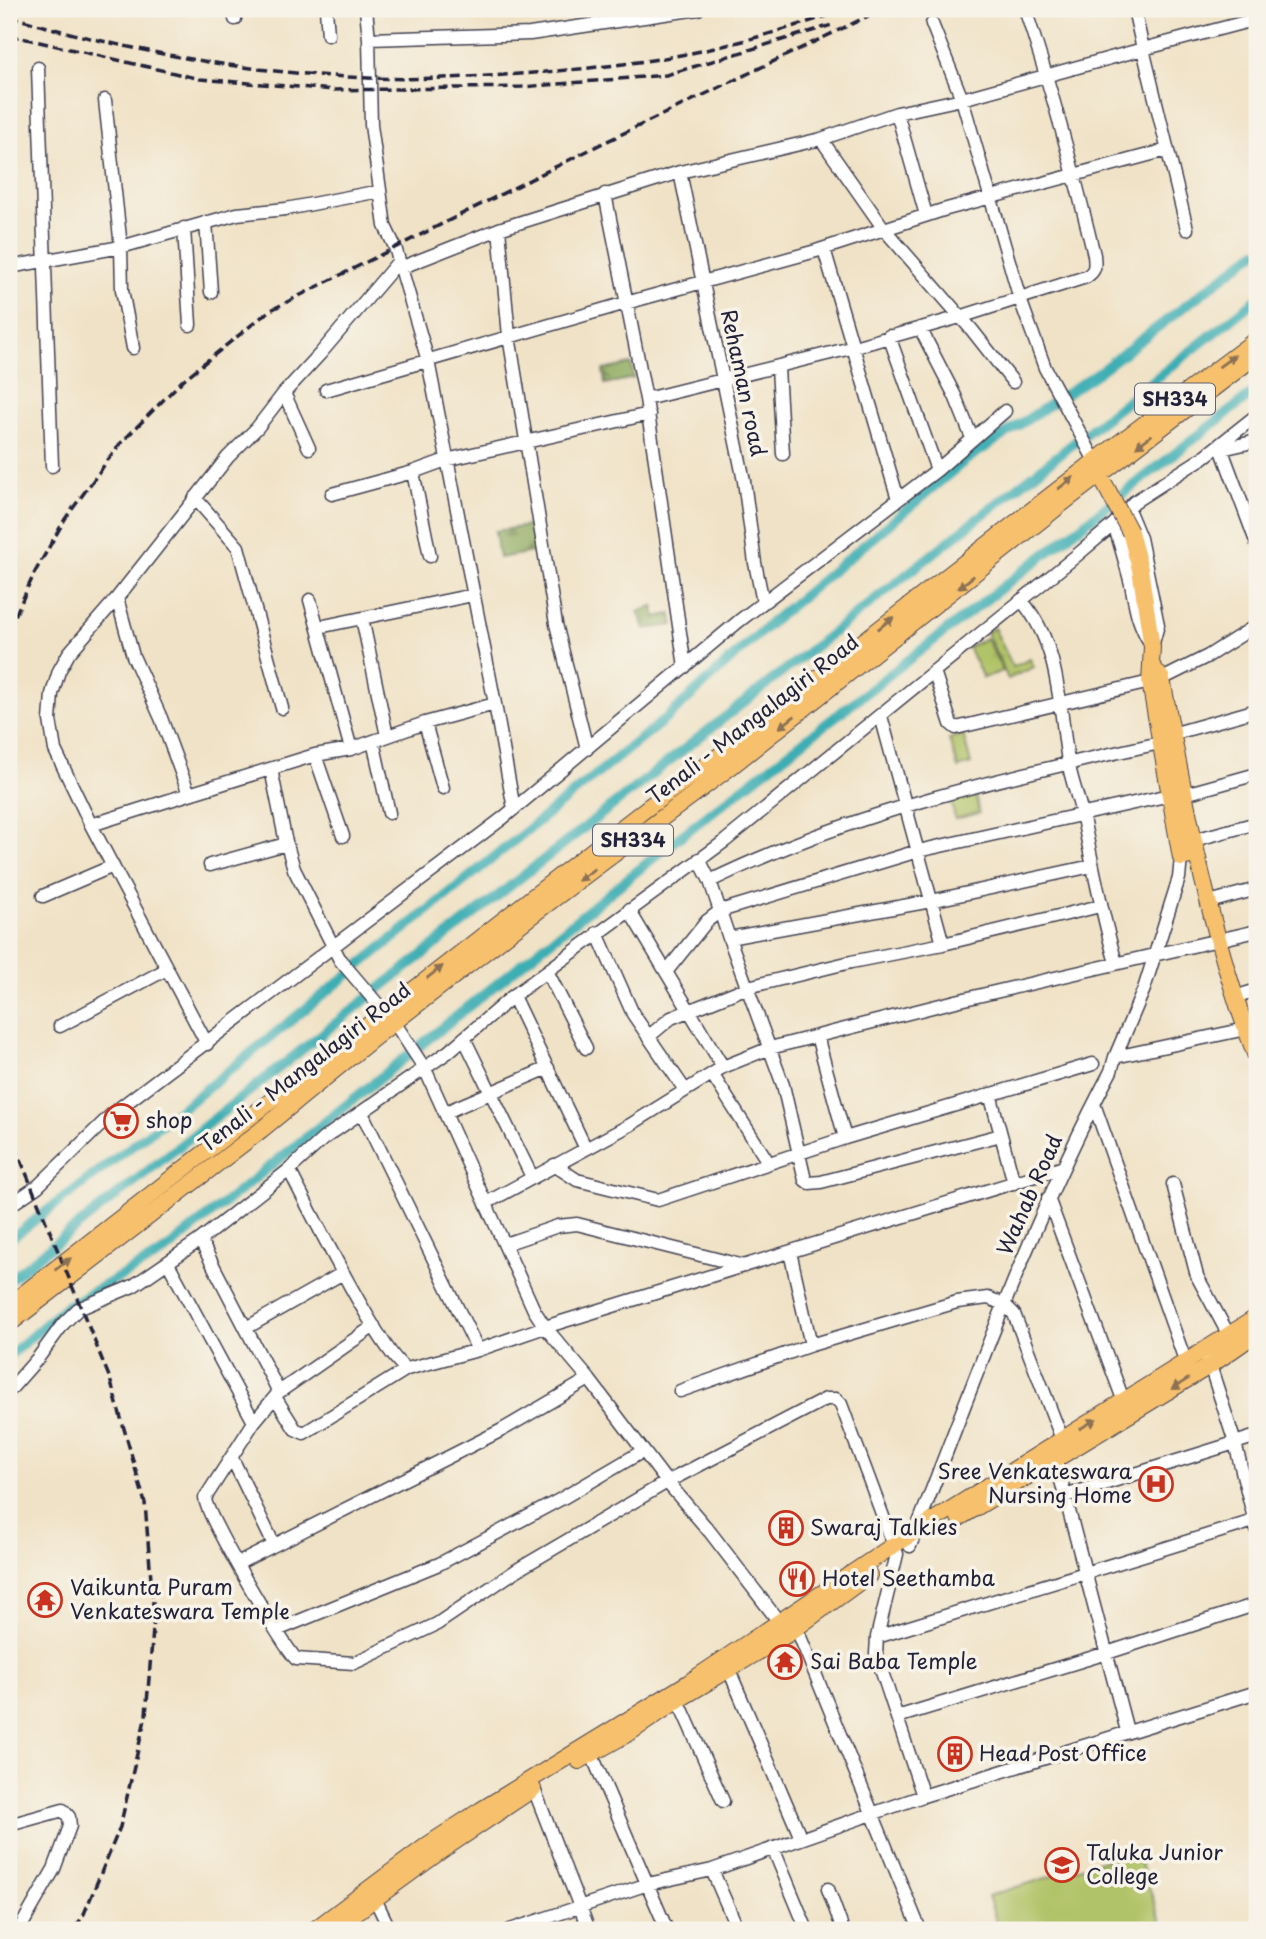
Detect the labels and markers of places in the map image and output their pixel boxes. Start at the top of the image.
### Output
supermarket icon: shop [102,1102,140,1140]
place label: shop [146,1103,192,1135]
place label: Sree Venkateswara Nursing Home [938,1454,1133,1510]
hospital icon: Sree Venkateswara Nursing Home [1137,1465,1175,1503]
building icon: Swaraj Talkies [767,1509,805,1547]
place label: Swaraj Talkies [810,1510,957,1542]
restaurant icon: Hotel Seethamba [778,1560,816,1598]
place label: Hotel Seethamba [822,1561,995,1593]
place label: Vaikunta Puram Venkateswara Temple [70,1570,290,1626]
temple icon: Vaikunta Puram Venkateswara Temple [26,1581,64,1619]
temple icon: Sai Baba Temple [766,1643,804,1681]
place label: Sai Baba Temple [810,1644,978,1676]
building icon: Head Post Office [936,1735,974,1773]
place label: Head Post Office [979,1736,1147,1768]
place label: Taluka Junior College [1086,1835,1223,1891]
school or university icon: Taluka Junior College [1043,1846,1081,1884]

